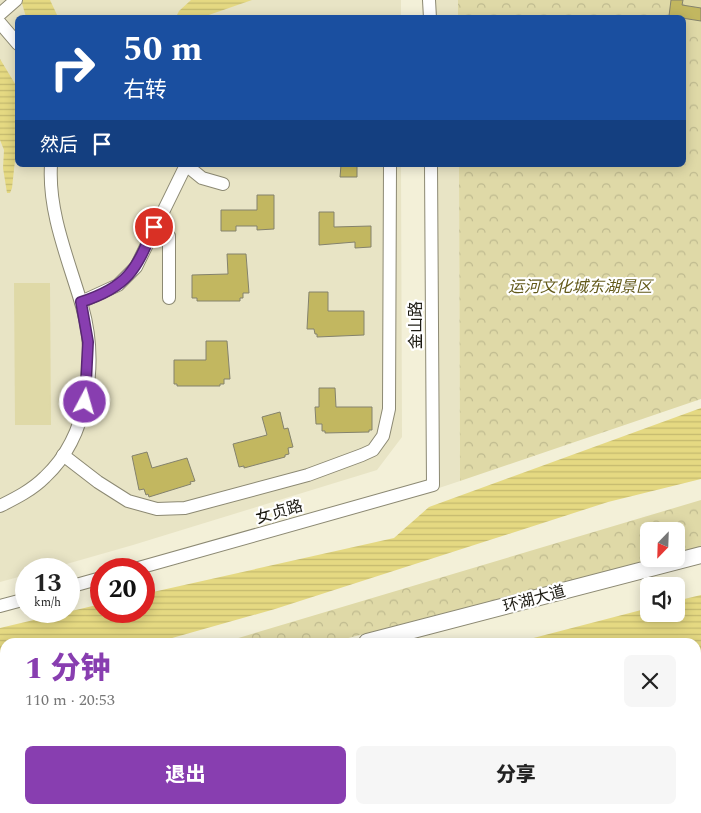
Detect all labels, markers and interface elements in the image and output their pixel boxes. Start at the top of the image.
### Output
text: 50 m [123,23,203,76]
icon: right [40,35,105,100]
text: 右转 [123,74,167,107]
icon: arrive [88,130,116,158]
text: 然后 [40,131,78,160]
pin [133,206,175,248]
icon: arrive [140,213,168,241]
park label: 运河文化城东湖景区 [508,275,654,299]
street label: 金山路 [404,301,428,349]
position arrow [58,375,110,427]
street label: 女贞路 [253,494,306,530]
north arrow [640,522,685,568]
map controls [640,522,685,622]
speed limit sign: 20 [90,558,155,623]
text: 13 [33,565,62,603]
button: sound [640,577,685,622]
street label: 环湖大道 [500,579,568,619]
text: km/h [34,593,61,612]
text: 1 分钟 [25,646,111,692]
button: close [624,655,676,707]
text: 110 m · 20:53 [25,688,115,712]
button: 退出 [25,746,346,804]
button: 分享 [356,746,676,804]

